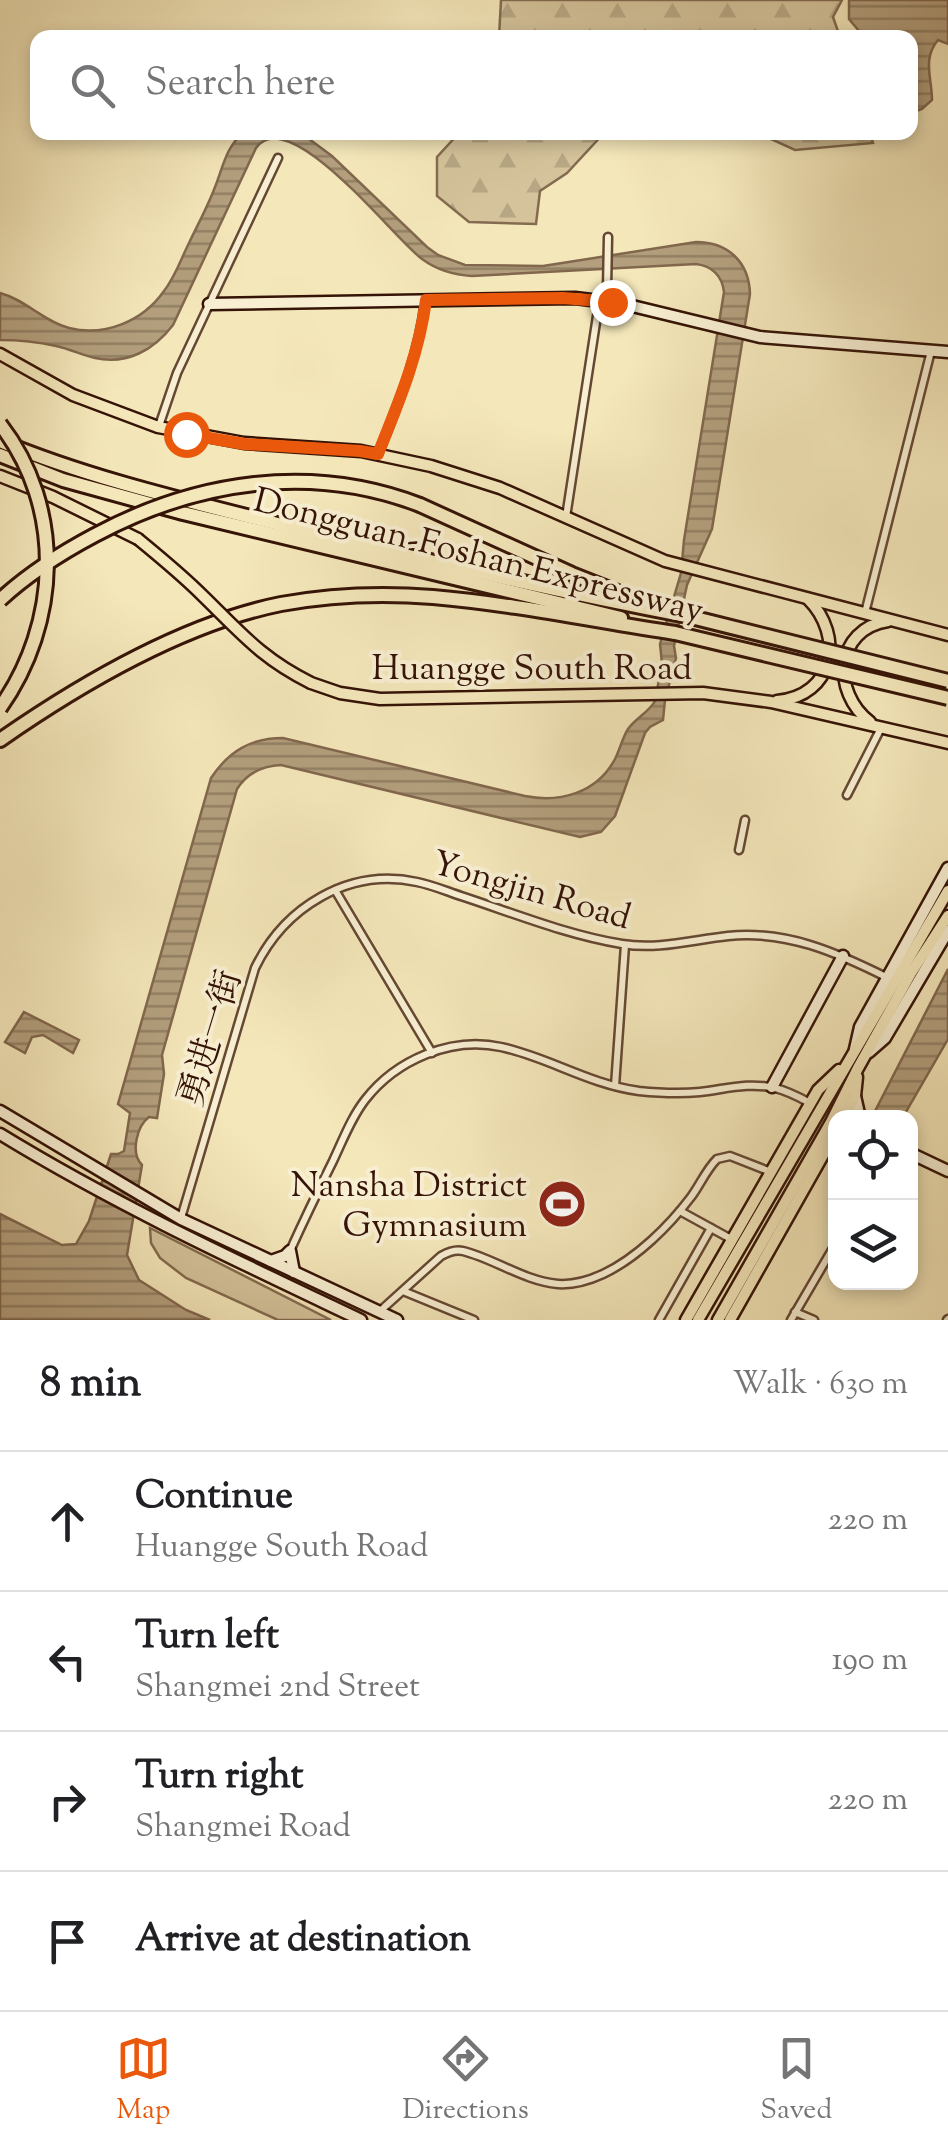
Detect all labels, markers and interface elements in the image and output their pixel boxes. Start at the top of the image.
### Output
search box [30,30,918,140]
icon: search [65,58,120,113]
text: Search here [145,58,336,112]
route end [590,280,636,326]
route start [164,412,210,458]
street label: Dongguan-Foshan Expressway [248,477,708,638]
street label: Huangge South Road [372,645,693,696]
street label: Yongjin Road [426,840,637,945]
street label: 勇进一街 [167,965,257,1113]
map controls [828,1110,918,1290]
button: locate [828,1110,918,1200]
place label: Nansha District Gymnasium [291,1162,527,1253]
sports icon: Nansha District Gymnasium [536,1178,588,1230]
button: layers [828,1200,918,1290]
text: 8 min [40,1355,141,1415]
text: Walk · 630 m [732,1362,908,1408]
text: Continue [135,1471,293,1525]
icon: ahead [40,1494,95,1549]
text: 220 m [828,1498,908,1544]
text: Huangge South Road [135,1525,428,1571]
text: Turn left [135,1611,279,1665]
icon: left [40,1634,95,1689]
text: 190 m [832,1638,908,1684]
text: Shangmei 2nd Street [135,1665,420,1711]
text: Turn right [135,1751,303,1805]
icon: right [40,1774,95,1829]
text: 220 m [828,1778,908,1824]
text: Shangmei Road [135,1805,351,1851]
icon: arrive [40,1914,95,1969]
text: Arrive at destination [135,1914,471,1968]
tab: Map [116,2031,171,2131]
tab: Directions [402,2031,529,2131]
tab: Saved [760,2031,832,2131]

